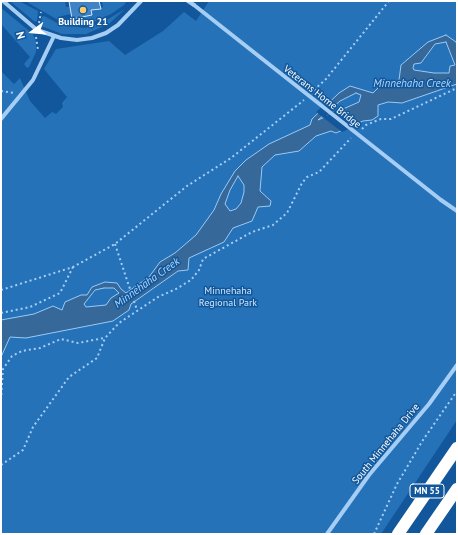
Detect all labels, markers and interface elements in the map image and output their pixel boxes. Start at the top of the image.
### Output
marker: Building 21 [78,5,88,15]
north arrow [12,12,52,52]
place label: Building 21 [58,16,108,28]
text: N [13,30,28,41]
street label: Veterans Home Bridge [281,63,363,131]
water label: Minnehaha Creek [373,77,451,91]
water label: Minnehaha Creek [112,255,182,311]
park label: Minnehaha Regional Park [199,285,257,308]
street label: South Minnehaha Drive [350,401,422,487]
road number: MN 55 [410,484,444,498]

